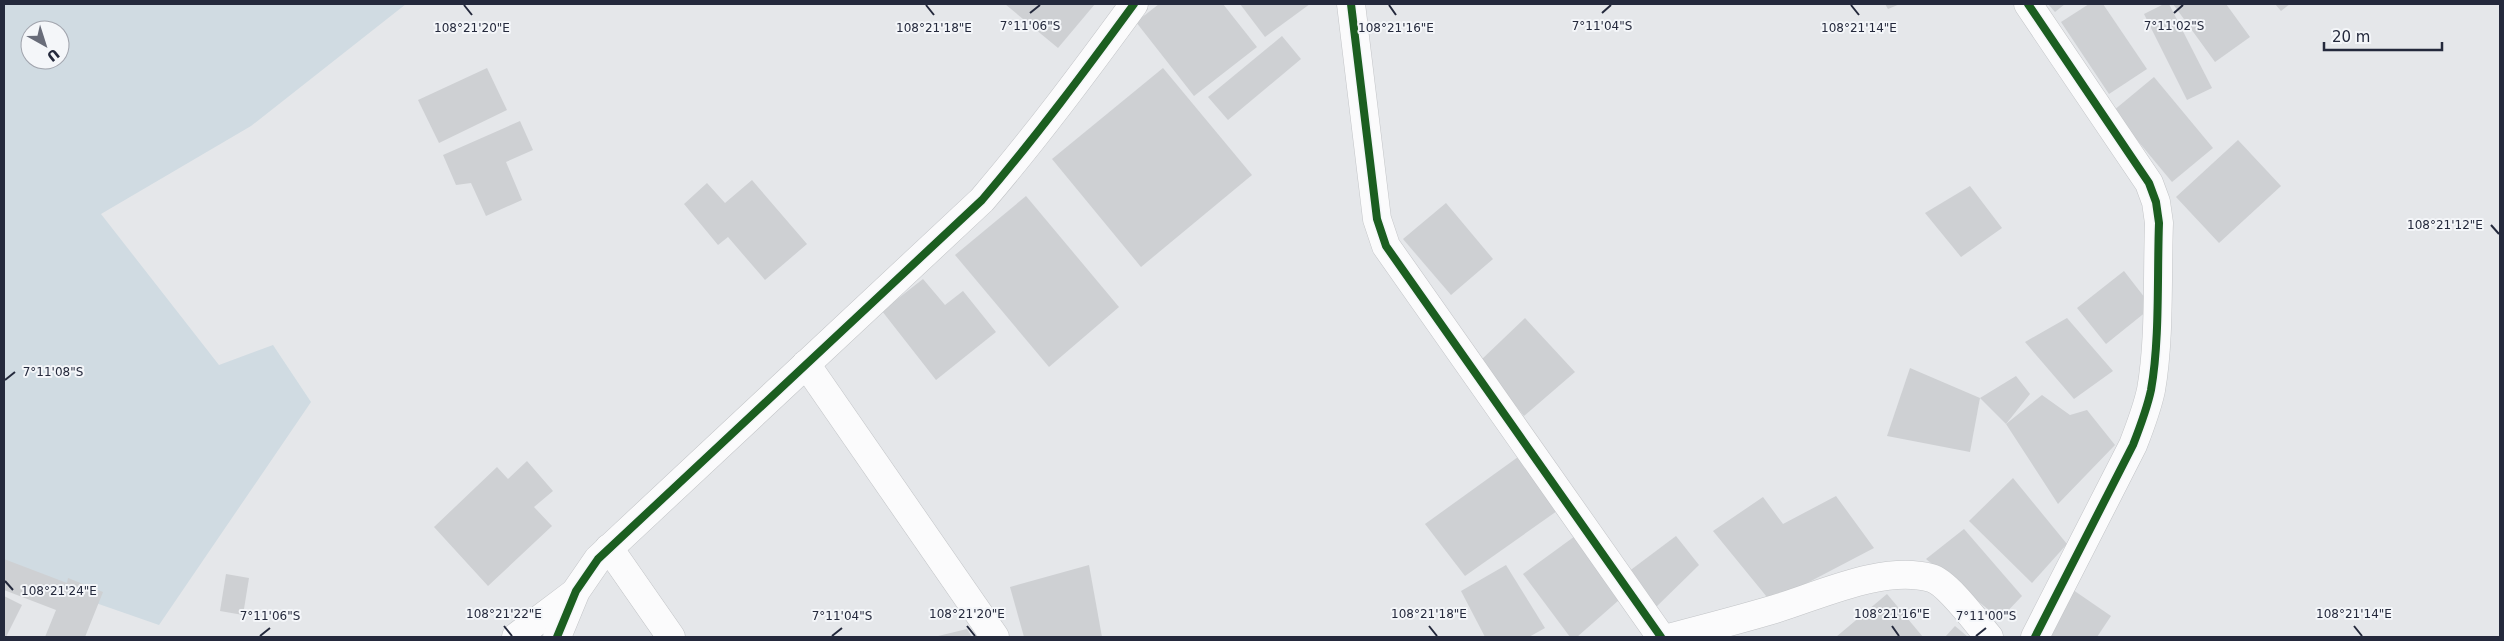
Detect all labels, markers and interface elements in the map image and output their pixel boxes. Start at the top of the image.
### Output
text: 7°11'06"S [1000,19,1060,33]
text: 7°11'04"S [1572,19,1632,33]
text: 7°11'02"S [2144,19,2204,33]
north arrow [20,20,70,70]
scale bar [2324,20,2442,52]
text: 108°21'20"E [434,21,510,35]
text: 108°21'18"E [896,21,972,35]
text: 108°21'16"E [1358,21,1434,35]
text: 108°21'14"E [1821,21,1897,35]
text: 20 m [2332,28,2370,46]
text: U [44,45,63,65]
text: 108°21'12"E [2407,218,2483,232]
text: 7°11'08"S [23,365,83,379]
text: 108°21'24"E [21,584,97,598]
text: 108°21'22"E [466,607,542,621]
text: 108°21'20"E [929,607,1005,621]
text: 108°21'18"E [1391,607,1467,621]
text: 108°21'16"E [1854,607,1930,621]
text: 108°21'14"E [2316,607,2392,621]
text: 7°11'06"S [240,609,300,623]
text: 7°11'04"S [812,609,872,623]
text: 7°11'00"S [1956,609,2016,623]

